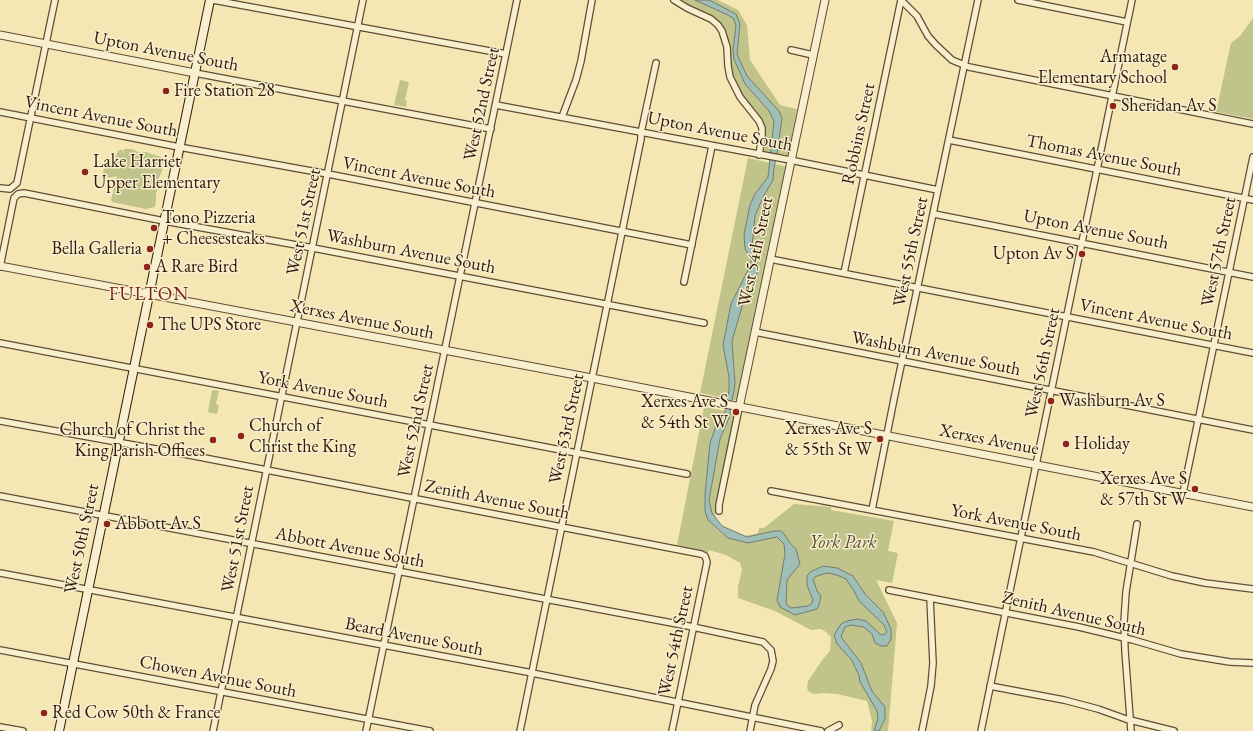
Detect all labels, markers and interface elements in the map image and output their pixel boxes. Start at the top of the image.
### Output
street label: Upton Avenue South [92,27,240,77]
street label: West 52nd Street [459,45,505,163]
place label: Armatage Elementary School [1038,46,1167,88]
marker: Armatage Elementary School [1170,62,1180,72]
place label: Fire Station 28 [174,80,275,102]
street label: Robbins Street [838,81,880,187]
marker: Fire Station 28 [161,86,171,96]
street label: Vincent Avenue South [23,92,179,142]
place label: Sheridan Av S [1121,95,1217,117]
marker: Sheridan Av S [1108,101,1118,111]
street label: Upton Avenue South [646,107,794,157]
street label: Thomas Avenue South [1024,130,1184,182]
place label: Lake Harriet Upper Elementary [93,151,220,194]
street label: Vincent Avenue South [341,153,497,203]
marker: Lake Harriet Upper Elementary [80,167,90,177]
street label: West 51st Street [282,167,326,277]
street label: West 54th Street [734,195,778,309]
street label: West 55th Street [889,195,933,309]
street label: West 57th Street [1197,195,1241,309]
street label: Upton Avenue South [1022,205,1170,255]
place label: Tono Pizzeria + Cheesesteaks [162,207,265,250]
marker: Tono Pizzeria + Cheesesteaks [149,223,159,233]
street label: Washburn Avenue South [325,225,497,279]
place label: Bella Galleria [51,238,142,260]
place label: Upton Av S [993,243,1074,265]
marker: Bella Galleria [145,244,155,254]
marker: Upton Av S [1077,249,1087,259]
place label: A Rare Bird [155,256,238,278]
marker: A Rare Bird [142,262,152,272]
district label: FULTON [109,284,189,306]
street label: Xerxes Avenue South [288,295,436,345]
street label: Vincent Avenue South [1078,295,1234,345]
street label: West 56th Street [1021,306,1065,420]
place label: The UPS Store [158,314,261,336]
marker: The UPS Store [145,320,155,330]
street label: Washburn Avenue South [850,327,1022,381]
street label: West 52nd Street [393,362,439,480]
street label: York Avenue South [256,367,390,413]
street label: West 53rd Street [545,372,589,486]
place label: Washburn Av S [1059,390,1165,412]
place label: Xerxes Ave S & 54th St W [641,391,728,434]
marker: Washburn Av S [1046,396,1056,406]
marker: Xerxes Ave S & 54th St W [731,407,741,417]
place label: Church of Christ the King [249,415,356,458]
place label: Xerxes Ave S & 55th St W [785,418,872,460]
place label: Church of Christ the King Parish Offices [60,419,205,462]
street label: Xerxes Avenue [937,420,1041,460]
marker: Church of Christ the King [236,431,246,441]
place label: Holiday [1074,433,1130,455]
marker: Xerxes Ave S & 55th St W [875,434,885,444]
marker: Church of Christ the King Parish Offices [208,435,218,445]
marker: Holiday [1061,439,1071,449]
place label: Xerxes Ave S & 57th St W [1100,468,1187,510]
street label: Zenith Avenue South [423,475,571,525]
street label: West 50th Street [60,482,104,596]
street label: West 51st Street [217,484,259,594]
marker: Xerxes Ave S & 57th St W [1190,484,1200,494]
street label: York Avenue South [949,500,1083,546]
place label: Abbott Av S [115,513,201,535]
marker: Abbott Av S [102,519,112,529]
street label: Abbott Avenue South [273,523,427,573]
park label: York Park [809,532,877,554]
street label: West 54th Street [654,584,698,698]
street label: Zenith Avenue South [1000,587,1148,641]
street label: Beard Avenue South [343,613,485,661]
street label: Chowen Avenue South [138,651,298,703]
place label: Red Cow 50th & France [52,702,221,724]
marker: Red Cow 50th & France [39,708,49,718]

